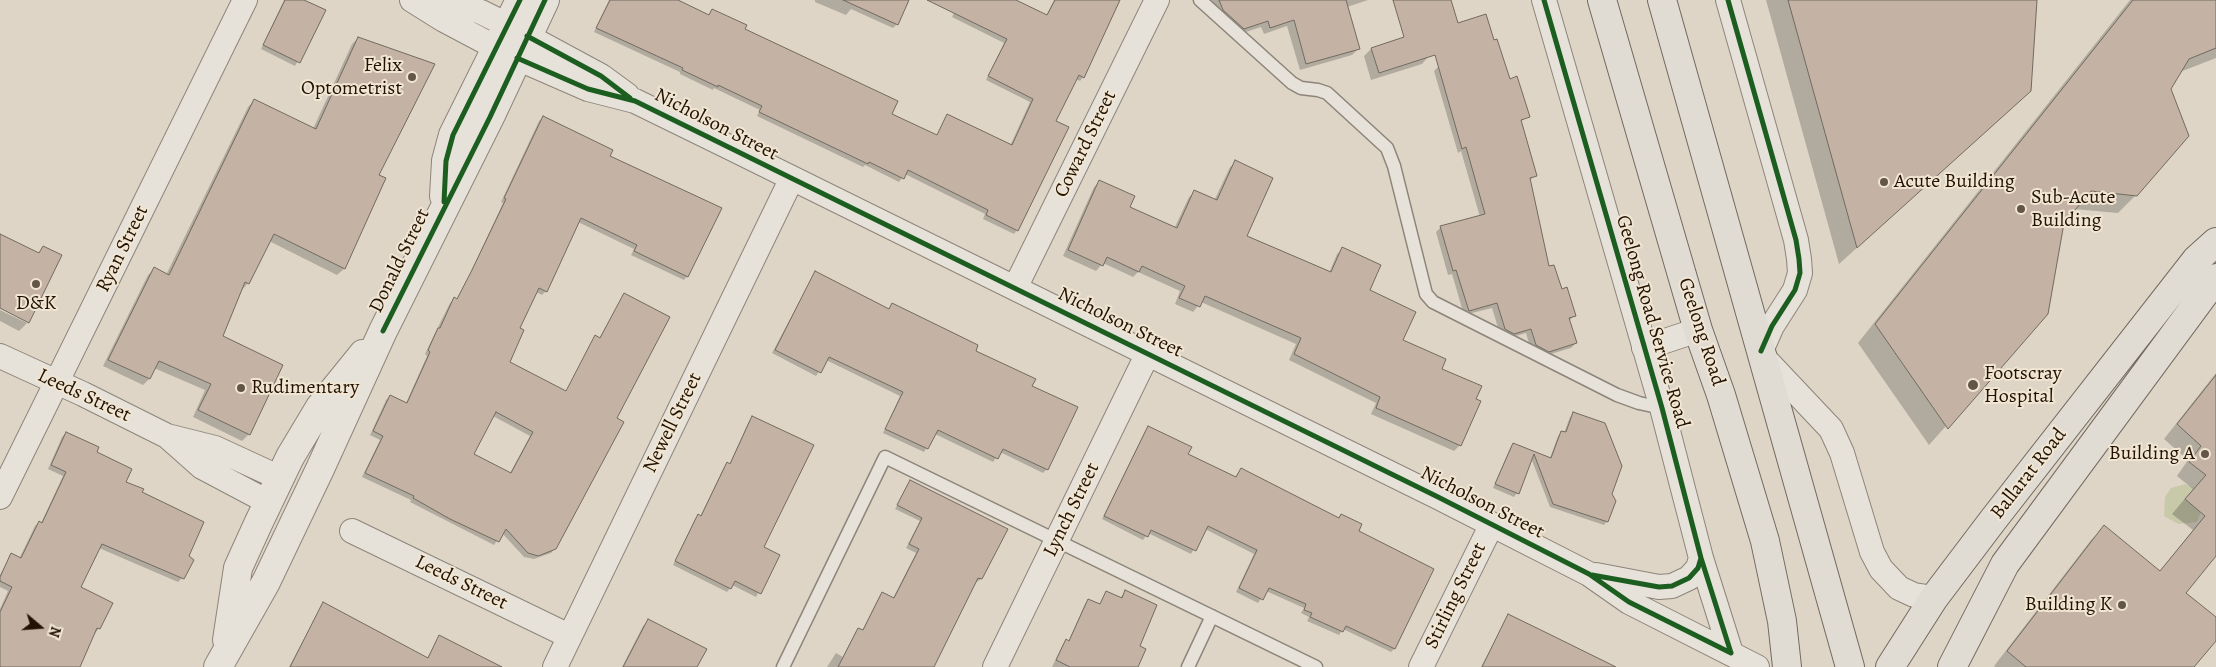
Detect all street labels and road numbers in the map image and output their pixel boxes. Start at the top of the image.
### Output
street label: Nicholson Street [650,83,782,167]
street label: Coward Street [1050,87,1122,201]
street label: Ryan Street [92,202,154,296]
street label: Donald Street [364,205,436,317]
street label: Geelong Road Service Road [1610,213,1694,431]
street label: Geelong Road [1672,275,1730,389]
street label: Nicholson Street [1054,282,1186,364]
street label: Leeds Street [34,364,134,428]
street label: Newell Street [638,369,708,477]
street label: Ballarat Road [1986,424,2072,524]
street label: Lynch Street [1039,459,1105,561]
street label: Nicholson Street [1416,461,1548,545]
street label: Stirling Street [1420,539,1492,653]
street label: Leeds Street [411,550,511,616]

